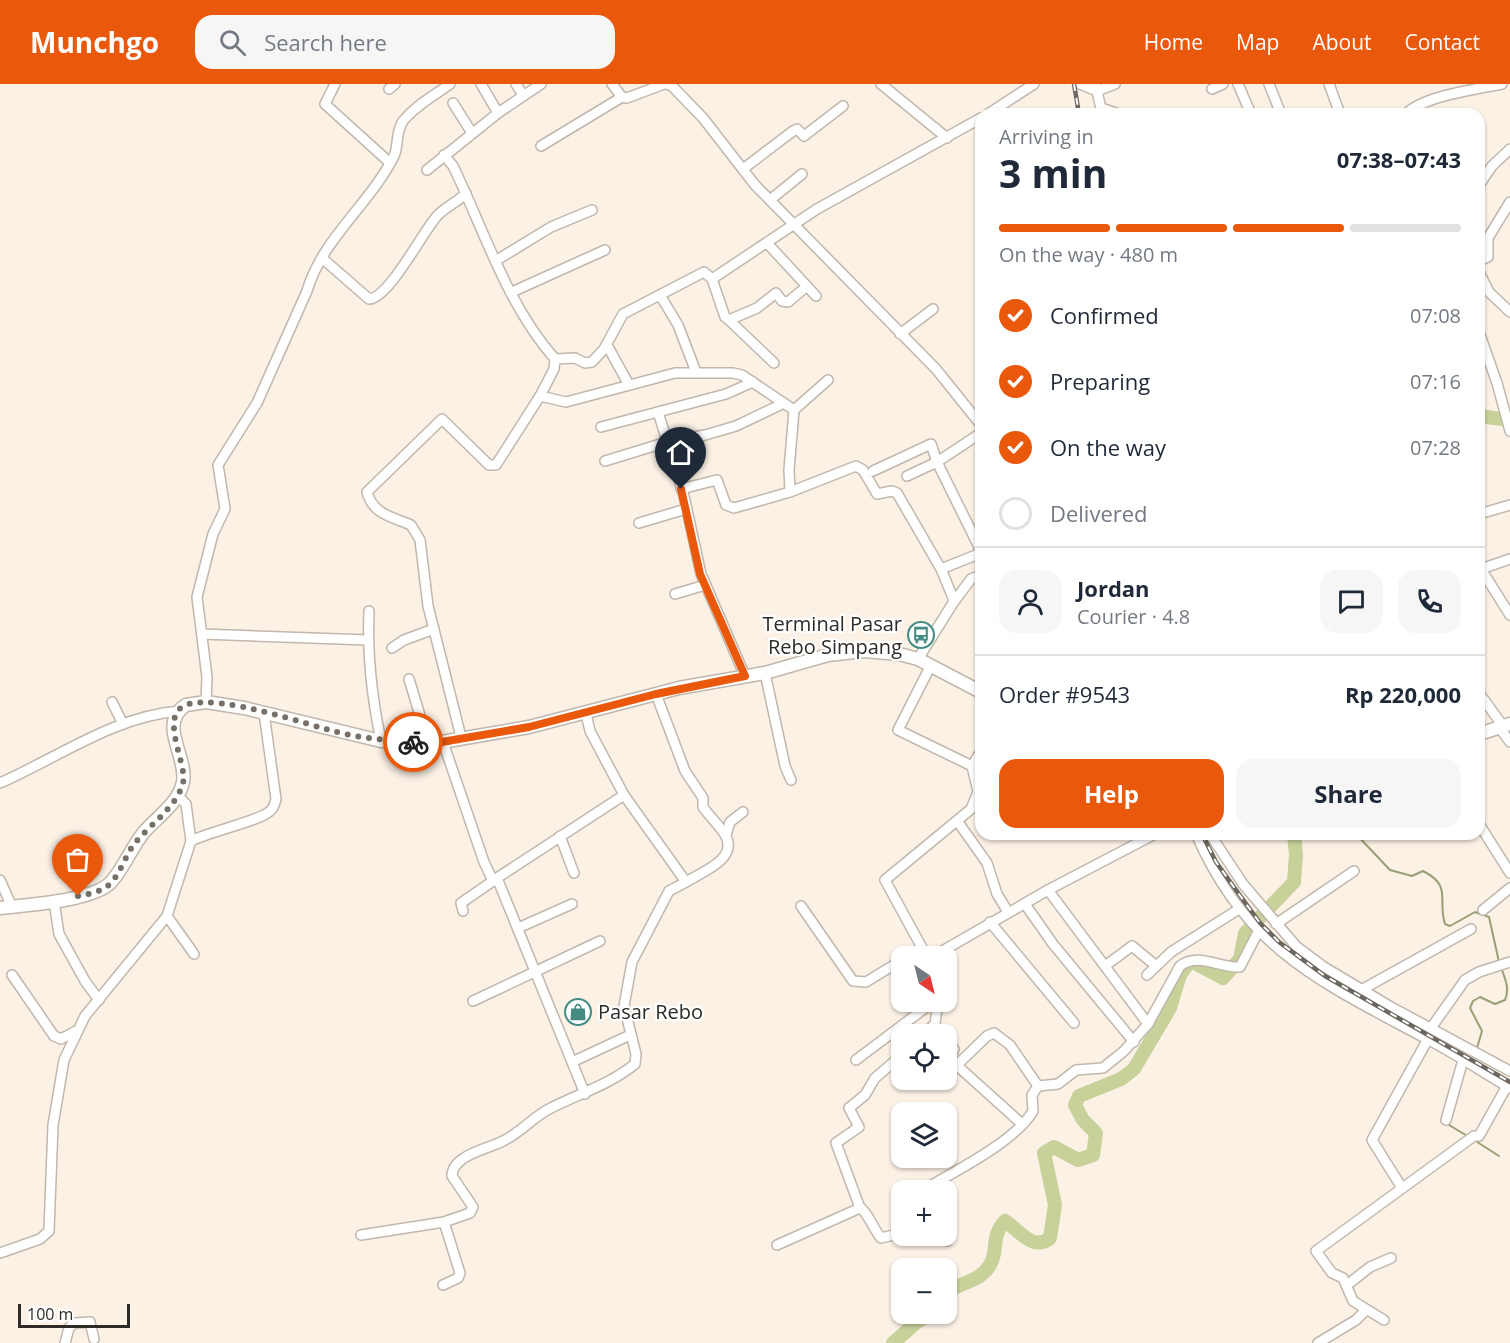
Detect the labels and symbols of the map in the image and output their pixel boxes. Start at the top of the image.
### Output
pin [655,427,706,489]
place label: Terminal Pasar Rebo Simpang [762,610,902,660]
bus stop icon: Terminal Pasar Rebo Simpang [906,620,936,650]
courier [383,712,443,772]
pin [52,834,103,896]
north arrow [891,946,957,1012]
shop icon: Pasar Rebo [563,997,593,1027]
place label: Pasar Rebo [598,998,703,1025]
scale bar [18,1301,130,1328]

